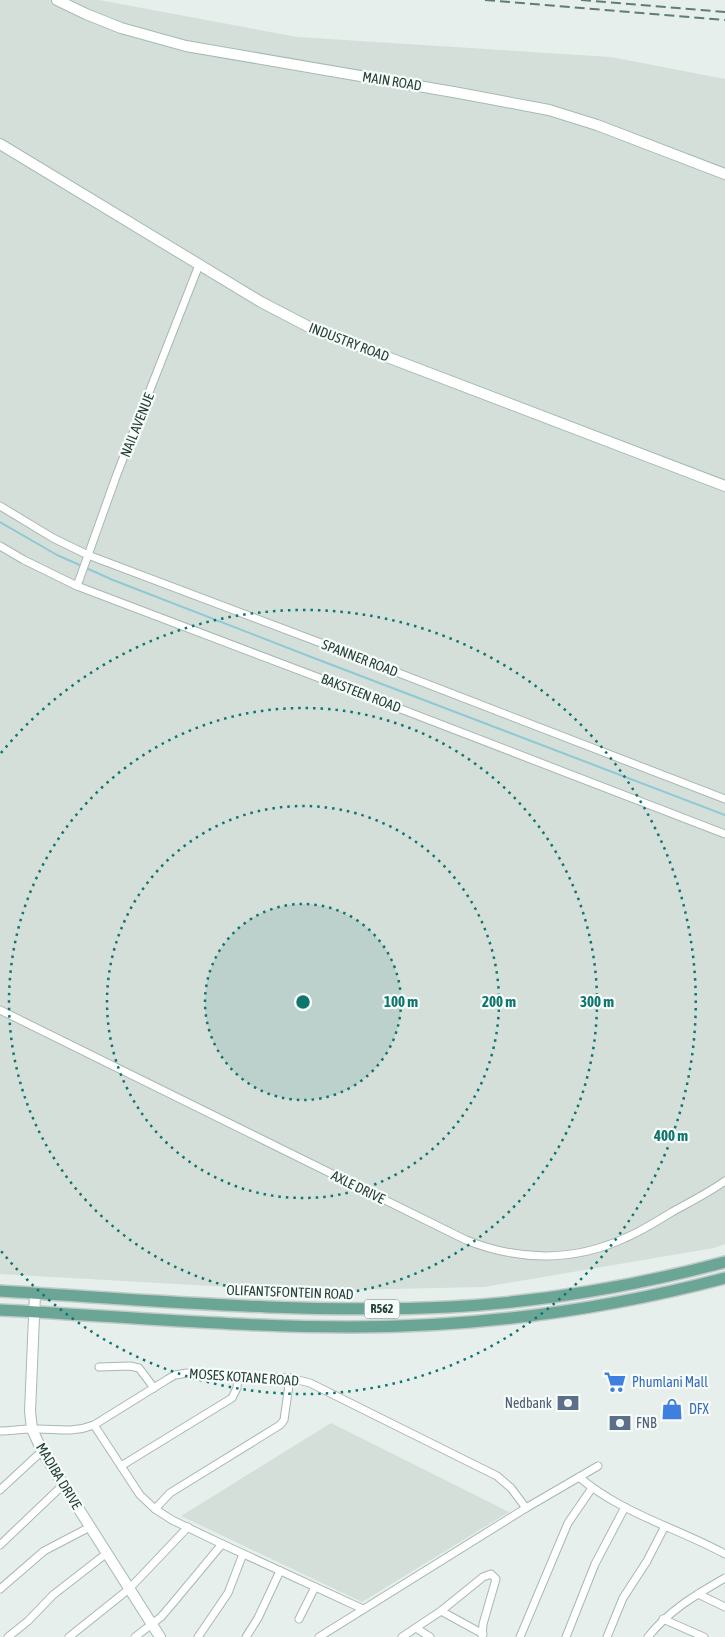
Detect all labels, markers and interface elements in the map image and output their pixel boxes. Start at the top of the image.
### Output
street label: MAIN ROAD [361,68,423,94]
street label: INDUSTRY ROAD [307,319,392,365]
street label: NAIL AVENUE [117,390,157,459]
street label: SPANNER ROAD [320,636,400,680]
street label: BAKSTEEN ROAD [319,670,403,716]
centre of rings [294,993,312,1011]
text: 100 m [384,993,418,1010]
text: 200 m [482,993,516,1010]
text: 300 m [580,993,614,1010]
text: 400 m [653,1127,688,1144]
street label: AXLE DRIVE [329,1167,387,1207]
street label: OLIFANTSFONTEIN ROAD [226,1282,354,1302]
road number: R562 [364,1300,400,1318]
street label: MOSES KOTANE ROAD [189,1365,300,1389]
supermarket icon: Phumlani Mall [602,1369,628,1395]
place label: Phumlani Mall [632,1374,708,1390]
bank icon: Nedbank [555,1390,581,1416]
place label: Nedbank [505,1395,552,1411]
shop icon: DFX [659,1396,685,1422]
place label: DFX [689,1401,709,1417]
bank icon: FNB [607,1410,633,1436]
place label: FNB [636,1415,657,1431]
street label: MADIBA DRIVE [33,1440,85,1512]

